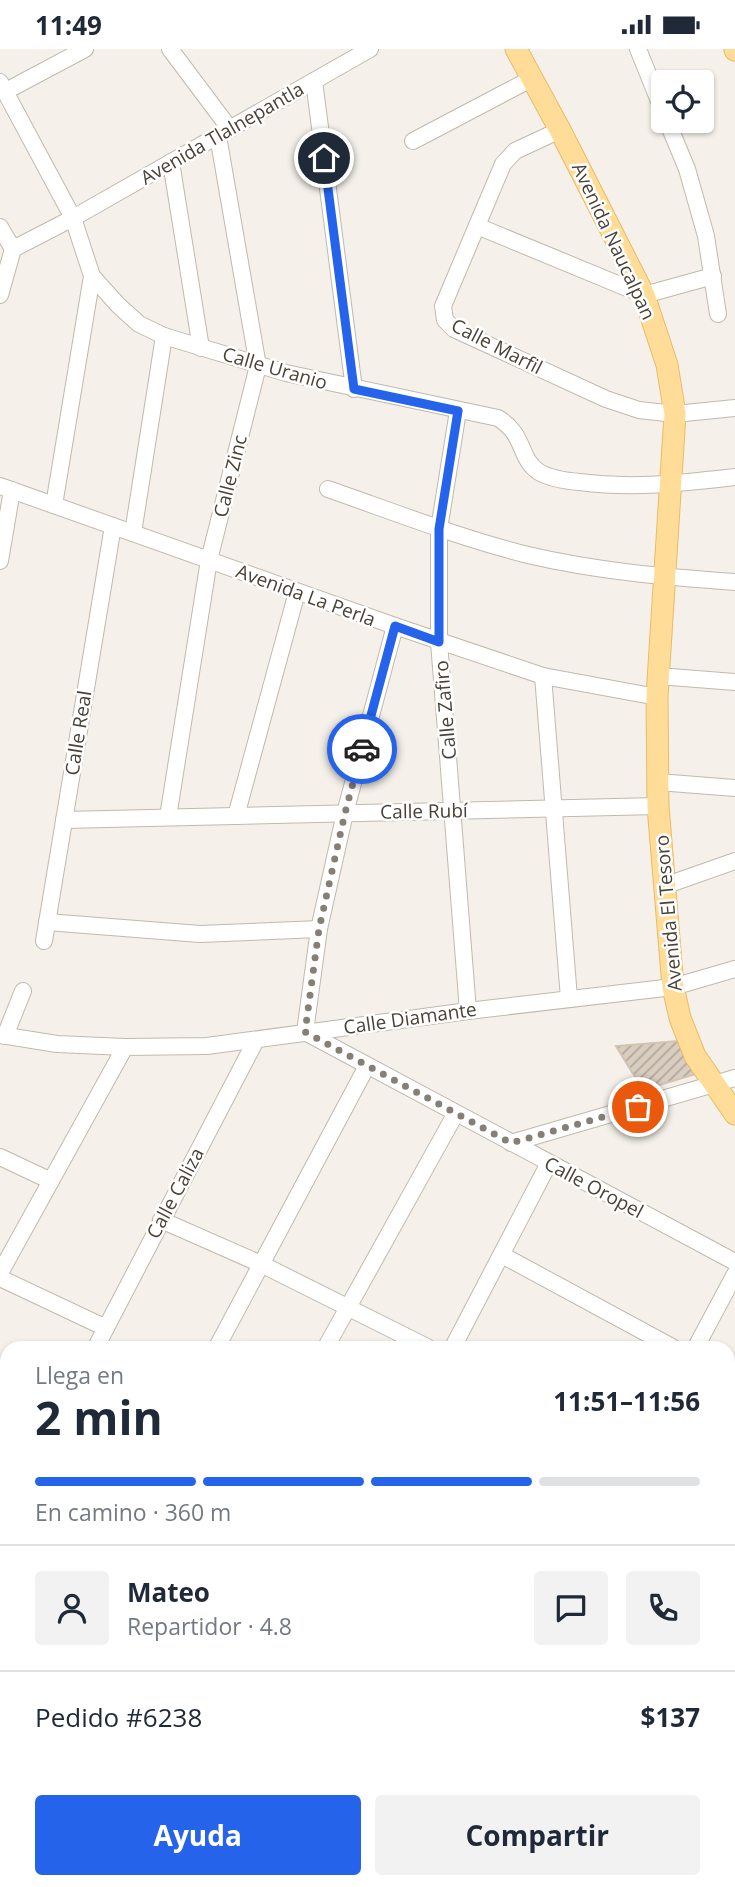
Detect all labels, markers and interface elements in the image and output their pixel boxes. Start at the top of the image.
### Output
text: 11:49 [35,7,102,43]
map controls [651,70,714,133]
button: locate [651,70,714,133]
street label: Avenida Tlalnepantla [136,76,308,190]
pin [294,128,354,188]
icon: home [305,139,343,177]
street label: Avenida Naucalpan [566,158,662,324]
street label: Calle Marfil [447,312,547,380]
street label: Calle Uranio [220,341,330,395]
street label: Calle Zinc [207,432,253,520]
street label: Avenida La Perla [233,558,379,632]
street label: Calle Zafiro [428,659,462,761]
street label: Calle Real [58,689,98,777]
courier [327,714,397,784]
icon: car [343,730,381,768]
street label: Calle Rubí [380,797,469,825]
street label: Avenida El Tesoro [648,834,688,992]
street label: Calle Diamante [342,996,478,1040]
pin [608,1077,668,1137]
icon: bag [619,1088,657,1126]
street label: Calle Caliza [140,1143,210,1243]
street label: Calle Oropel [540,1150,648,1224]
text: Llega en [35,1359,124,1391]
text: 11:51–11:56 [553,1383,700,1419]
text: 2 min [35,1386,163,1448]
text: En camino · 360 m [35,1496,231,1528]
button: person [35,1571,109,1645]
button: chat [534,1571,608,1645]
button: phone [626,1571,700,1645]
text: Mateo [127,1574,210,1610]
text: Repartidor · 4.8 [127,1610,292,1642]
text: Pedido #6238 [35,1699,202,1735]
text: $137 [641,1699,700,1735]
button: Ayuda [35,1795,361,1875]
button: Compartir [375,1795,700,1875]

